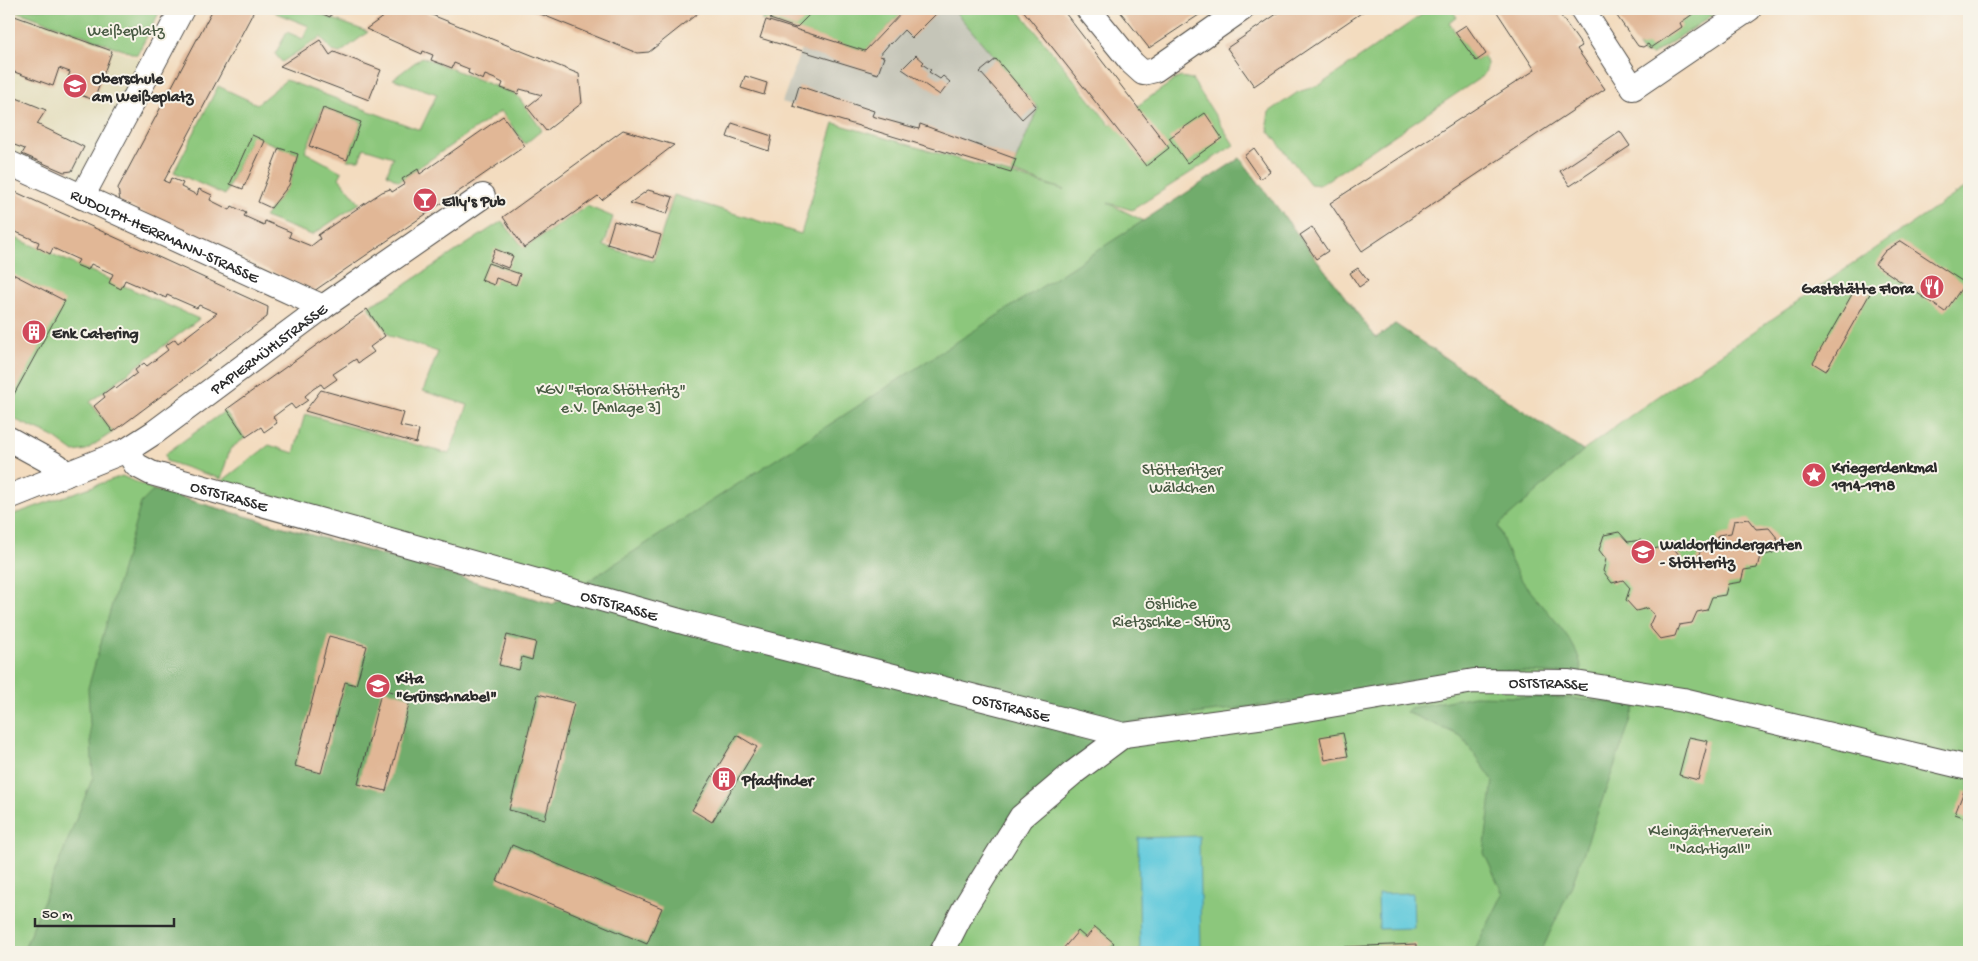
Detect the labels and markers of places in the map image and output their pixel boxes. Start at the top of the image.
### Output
place label: Oberschule am Weißeplatz [91,71,194,108]
school or university icon: Oberschule am Weißeplatz [62,73,88,99]
bar icon: Elly's Pub [412,187,438,213]
place label: Elly's Pub [442,194,506,213]
restaurant icon: Gaststätte Flora [1919,274,1945,300]
place label: Gaststätte Flora [1802,281,1915,300]
building icon: Enk Catering [21,319,47,345]
place label: Enk Catering [52,326,139,345]
place label: Kriegerdenkmal 1914-1918 [1831,460,1938,497]
place icon: Kriegerdenkmal 1914-1918 [1801,462,1827,488]
place label: Waldorfkindergarten - Stötteritz [1659,536,1802,574]
school or university icon: Waldorfkindergarten - Stötteritz [1630,539,1656,565]
place label: Kita "Grünschnabel" [395,671,497,708]
school or university icon: Kita "Grünschnabel" [365,673,391,699]
building icon: Pfadfinder [711,766,737,792]
place label: Pfadfinder [741,772,816,792]

